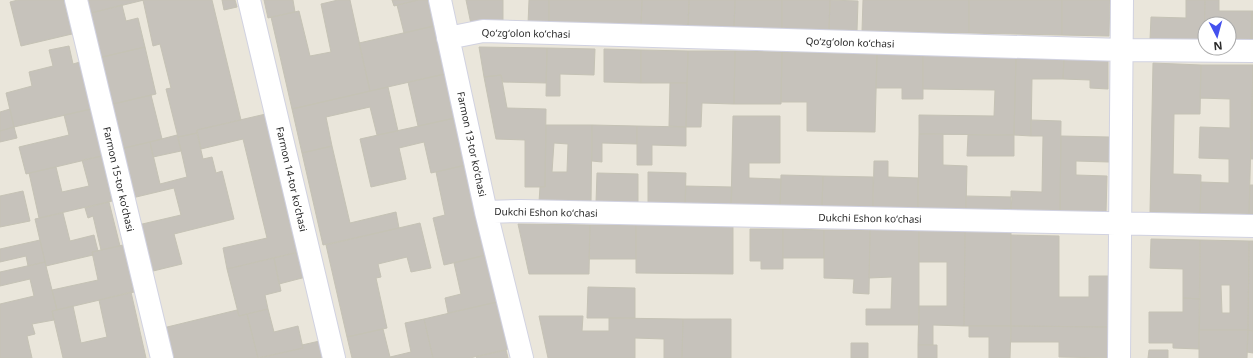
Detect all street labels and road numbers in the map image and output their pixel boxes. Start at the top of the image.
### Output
street label: Qoʻzgʻolon koʻchasi [481,25,571,41]
street label: Qoʻzgʻolon koʻchasi [805,33,895,51]
street label: Farmon 13-tor koʻchasi [454,90,490,198]
street label: Farmon 15-tor koʻchasi [100,125,138,233]
street label: Farmon 14-tor koʻchasi [273,125,311,233]
street label: Dukchi Eshon koʻchasi [494,204,598,220]
street label: Dukchi Eshon koʻchasi [818,210,922,226]

